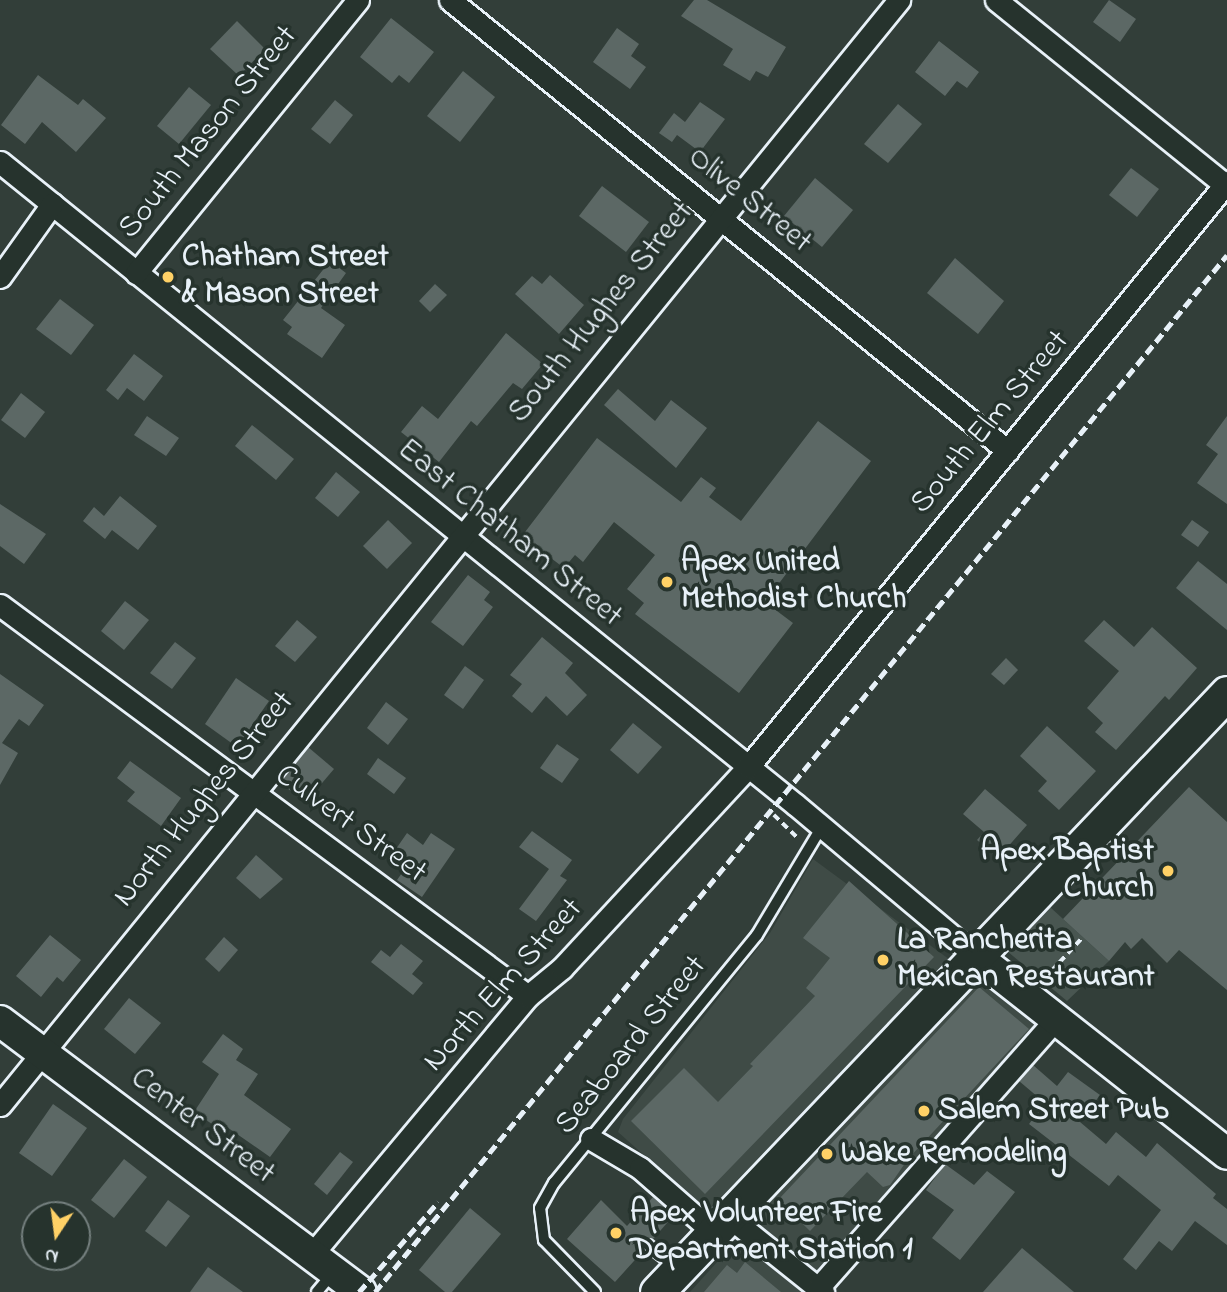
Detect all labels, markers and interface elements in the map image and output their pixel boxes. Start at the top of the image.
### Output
street label: South Mason Street [111,19,307,247]
street label: Olive Street [679,139,819,263]
street label: South Hughes Street [501,195,703,431]
place label: Chatham Street & Mason Street [182,240,389,315]
marker: Chatham Street & Mason Street [160,269,176,285]
street label: South Elm Street [903,323,1079,523]
street label: East Chatham Street [389,431,629,637]
place label: Apex United Methodist Church [681,545,906,620]
marker: Apex United Methodist Church [659,574,675,590]
street label: North Hughes Street [106,684,304,916]
street label: Culvert Street [267,757,433,893]
place label: Apex Baptist Church [980,834,1154,909]
marker: Apex Baptist Church [1160,863,1176,879]
street label: North Elm Street [416,891,592,1081]
place label: La Rancherita Mexican Restaurant [897,923,1154,998]
street label: Seaboard Street [548,949,716,1143]
marker: La Rancherita Mexican Restaurant [875,952,891,968]
street label: Center Street [122,1060,282,1194]
place label: Salem Street Pub [938,1092,1169,1130]
marker: Salem Street Pub [916,1103,932,1119]
place label: Wake Remodeling [841,1135,1067,1173]
marker: Wake Remodeling [819,1146,835,1162]
place label: Apex Volunteer Fire Department Station 1 [630,1196,913,1271]
north arrow [21,1201,91,1271]
marker: Apex Volunteer Fire Department Station 1 [608,1225,624,1241]
text: N [42,1240,61,1270]

